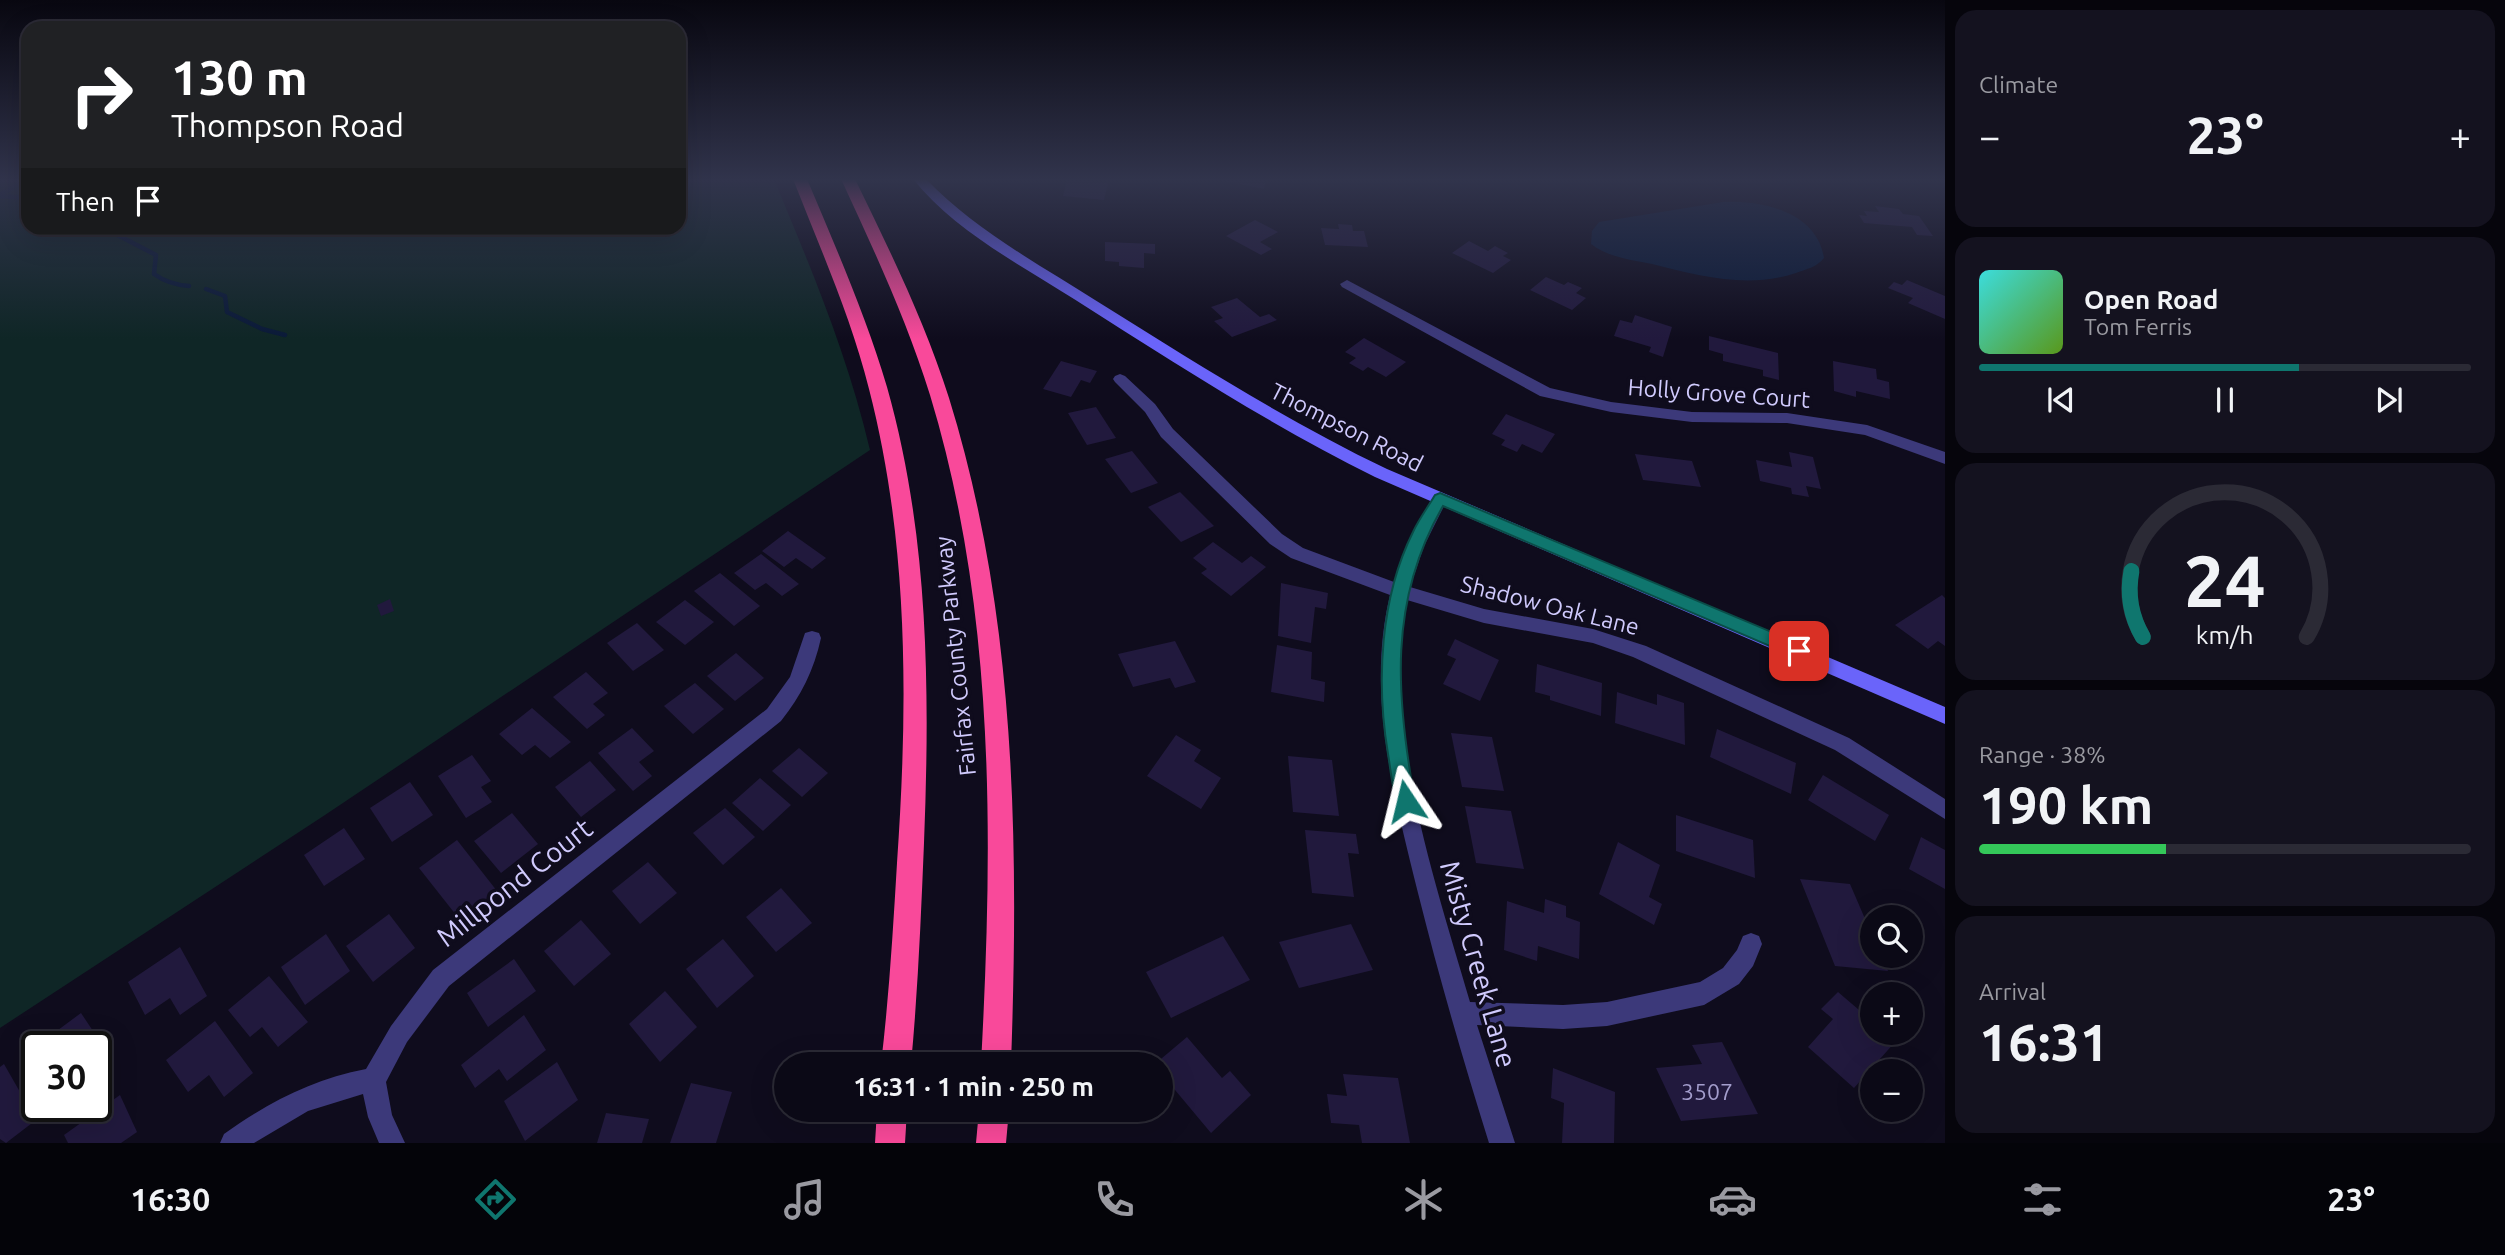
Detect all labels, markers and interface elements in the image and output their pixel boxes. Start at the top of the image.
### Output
icon: right [56,49,147,140]
text: 130 m [171,49,308,104]
text: Climate [1979,72,2058,97]
text: 23° [2186,106,2264,164]
text: Thompson Road [171,107,404,143]
text: − [1979,115,2000,157]
text: + [2450,115,2471,157]
icon: arrive [129,182,167,220]
text: Then [56,187,115,216]
text: Open Road [2084,285,2218,314]
text: Tom Ferris [2084,314,2192,339]
street label: Holly Grove Court [1627,374,1811,412]
street label: Thompson Road [1267,378,1427,476]
icon: previous [2042,381,2080,419]
icon: pause [2206,381,2244,419]
icon: next [2370,381,2408,419]
street label: Fairfax County Parkway [930,535,980,777]
text: 24 [2184,540,2266,622]
street label: Shadow Oak Lane [1458,571,1642,639]
pin [1769,621,1829,681]
text: km/h [2196,621,2254,649]
icon: arrive [1780,632,1818,670]
text: Range · 38% [1979,742,2106,767]
position arrow [1369,764,1443,838]
text: 190 km [1979,776,2153,834]
street label: Millpond Court [430,812,598,952]
street label: Misty Creek Lane [1435,857,1523,1071]
map controls [1860,905,1923,1122]
button: search [1860,905,1923,968]
text: Arrival [1979,979,2046,1004]
button: + [1860,982,1923,1045]
text: 16:31 [1979,1013,2109,1071]
speed limit sign: 30 [21,1031,112,1122]
button: − [1860,1059,1923,1122]
text: 16:31 · 1 min · 250 m [853,1072,1094,1101]
house number: 3507 [1681,1079,1733,1104]
icon: directions [471,1175,520,1224]
icon: music [780,1175,829,1224]
icon: phone [1090,1175,1139,1224]
icon: climate [1399,1175,1448,1224]
icon: car [1708,1175,1757,1224]
icon: filters [2018,1175,2067,1224]
text: 16:30 [130,1181,210,1217]
text: 23° [2327,1181,2375,1217]

